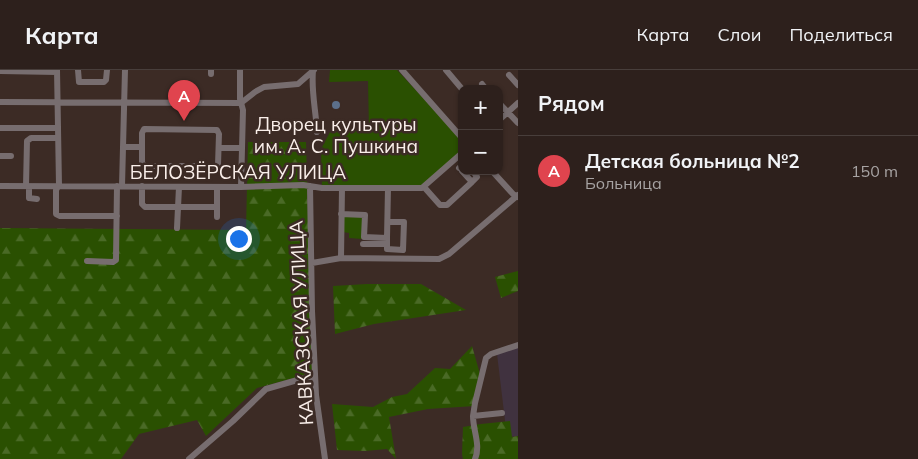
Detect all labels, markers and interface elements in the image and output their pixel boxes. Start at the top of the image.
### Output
text: Карта [25,20,99,50]
text: Карта [637,23,689,46]
text: Слои [717,23,762,46]
text: Поделиться [790,23,893,46]
pin: A [168,80,200,121]
map controls [458,85,503,175]
button: + [458,85,503,130]
text: Рядом [538,90,605,116]
marker: Дворец культуры им. А. С. Пушкина [330,99,342,111]
place label: Дворец культуры им. А. С. Пушкина [254,112,418,158]
button: − [458,130,503,175]
text: Детская больница №2 [585,149,800,173]
street label: БЕЛОЗЁРСКАЯ УЛИЦА [130,160,346,184]
text: A [548,161,560,181]
text: 150 m [851,161,898,181]
text: Больница [585,173,662,193]
street label: КАВКАЗСКАЯ УЛИЦА [284,220,318,426]
your location [226,226,252,252]

